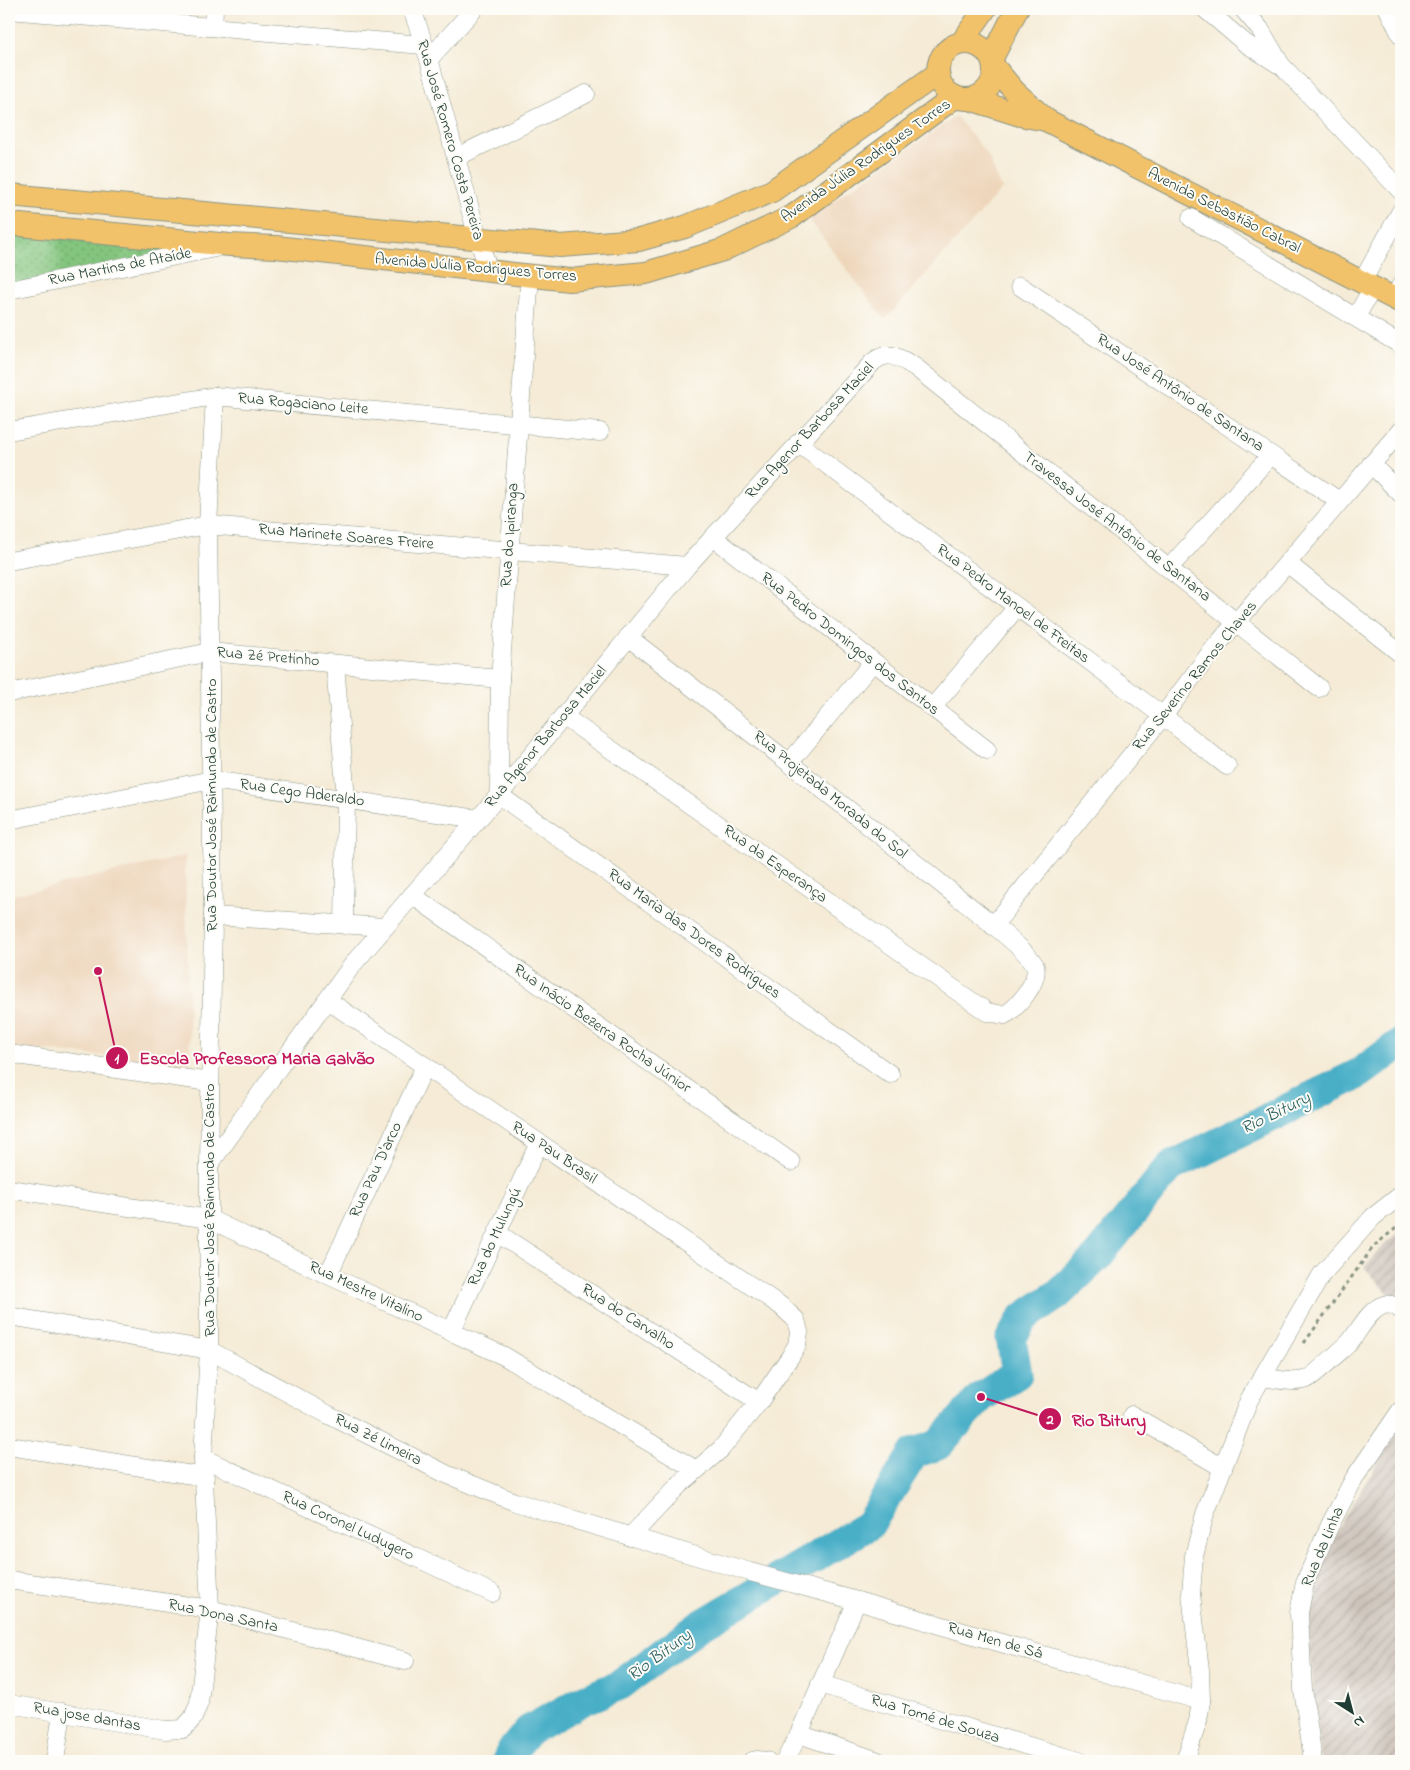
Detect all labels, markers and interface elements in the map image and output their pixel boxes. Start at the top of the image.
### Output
street label: Rua José Romero Costa Pereira [410,37,490,243]
street label: Avenida Júlia Rodrigues Torres [776,93,956,229]
street label: Avenida Sebastião Cabral [1143,162,1305,260]
street label: Rua Martins de Ataíde [46,241,194,293]
street label: Avenida Júlia Rodrigues Torres [374,247,578,289]
street label: Rua José Antônio de Santana [1091,328,1269,458]
street label: Rua Agenor Barbosa Maciel [740,357,880,505]
street label: Rua Rogaciano Leite [237,386,370,422]
street label: Travessa José Antônio de Santana [1018,446,1216,608]
street label: Rua do Ipiranga [494,482,526,588]
street label: Rua Marinete Soares Freire [257,517,436,557]
street label: Rua Pedro Manoel de Freitas [931,538,1095,670]
street label: Rua Pedro Domingos dos Santos [755,566,945,722]
street label: Rua Severino Ramos Chaves [1127,596,1263,756]
street label: Rua Zé Pretinho [215,641,321,673]
street label: Rua Agenor Barbosa Maciel [479,660,613,814]
street label: Rua Doutor José Raimundo de Castro [200,678,224,932]
street label: Rua Projetada Morada do Sol [747,725,913,865]
street label: Rua Cego Aderaldo [238,772,366,814]
street label: Rua da Esperança [718,819,832,909]
street label: Rua Maria das Dores Rodrigues [602,863,786,1005]
street label: Rua Inácio Bezerra Rocha Júnior [508,958,696,1100]
callout: Escola Professora Maria Galvão [104,1042,385,1075]
text: Escola Professora Maria Galvão [139,1047,375,1073]
text: 1 [115,1048,120,1070]
street label: Rua Doutor José Raimundo de Castro [198,1083,222,1337]
water label: Rio Bitury [1237,1086,1316,1142]
street label: Rua Pau Brasil [506,1115,602,1191]
street label: Rua Pau D'arco [343,1118,409,1222]
street label: Rua do Mulungú [462,1184,528,1290]
street label: Rua Mestre Vitalino [305,1255,427,1329]
street label: Rua do Carvalho [576,1278,680,1356]
callout: Rio Bitury [1037,1403,1157,1436]
street label: Rua Zé Limeira [330,1408,426,1472]
text: 2 [1045,1409,1054,1431]
text: Rio Bitury [1072,1409,1146,1436]
street label: Rua Coronel Ludugero [278,1485,418,1567]
street label: Rua da Linha [1295,1503,1351,1591]
street label: Rua Dona Santa [166,1593,280,1639]
street label: Rua Men de Sá [945,1616,1045,1666]
water label: Rio Bitury [622,1623,698,1688]
street label: Rua Tomé de Souza [867,1688,1003,1750]
north arrow [1328,1688,1378,1738]
street label: Rua jose dantas [31,1696,143,1738]
text: N [1349,1710,1369,1733]

